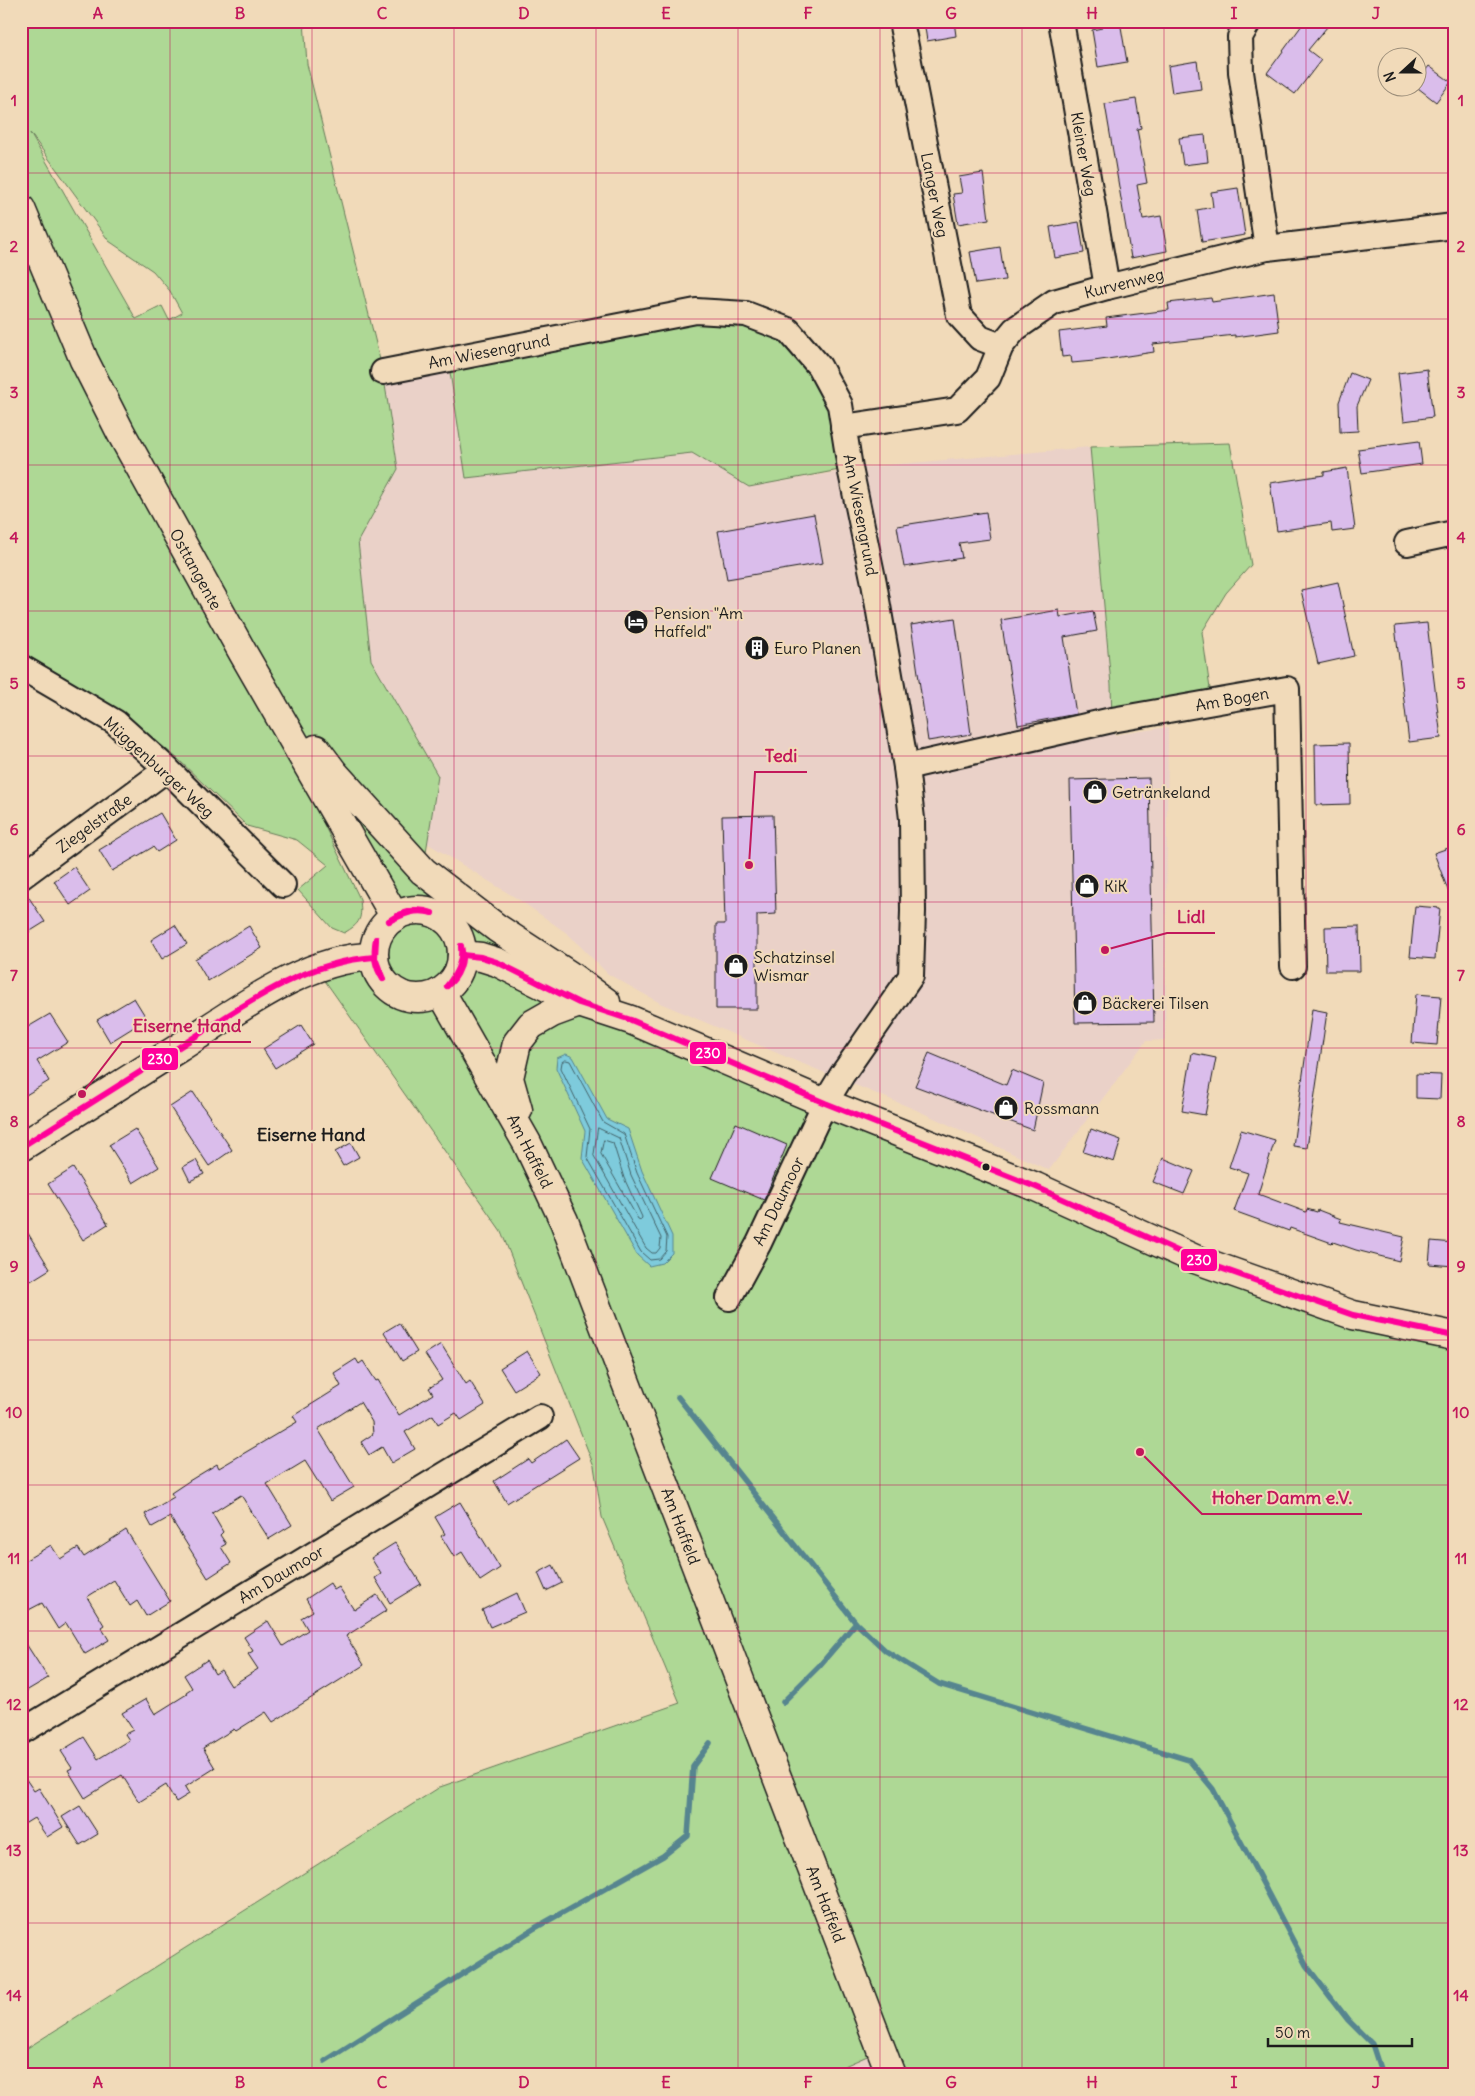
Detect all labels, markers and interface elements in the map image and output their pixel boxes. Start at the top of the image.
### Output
text: A [93,3,103,23]
text: B [235,3,246,23]
text: C [377,3,388,23]
text: D [518,3,530,23]
text: E [661,3,671,23]
text: F [803,3,813,23]
text: G [945,3,957,23]
text: H [1086,3,1098,23]
text: I [1231,3,1238,23]
text: J [1372,3,1381,23]
north arrow [1378,48,1428,98]
text: N [1380,69,1400,84]
text: 1 [11,90,17,110]
text: 1 [1458,90,1464,110]
street label: Kleiner Weg [1067,110,1101,198]
street label: Langer Weg [917,151,953,239]
text: 2 [10,236,19,256]
text: 2 [1457,236,1466,256]
street label: Kurvenweg [1082,263,1166,303]
street label: Am Wiesengrund [426,329,552,373]
text: 3 [9,382,19,402]
text: 3 [1456,382,1466,402]
street label: Am Wiesengrund [839,452,883,578]
street label: Osttangente [166,525,226,613]
text: 4 [9,527,19,547]
text: 4 [1456,527,1466,547]
place label: Pension "Am Haffeld" [654,603,743,641]
hotel icon: Pension "Am Haffeld" [623,609,649,635]
building icon: Euro Planen [744,635,770,661]
place label: Euro Planen [774,638,861,658]
text: 5 [9,673,19,693]
text: 5 [1456,673,1466,693]
street label: Am Bogen [1194,683,1270,715]
street label: Müggenburger Weg [100,712,218,822]
callout: Tedi [755,739,807,772]
text: Tedi [765,744,797,767]
shop icon: Getränkeland [1082,779,1108,805]
place label: Getränkeland [1112,782,1210,802]
street label: Ziegelstraße [53,789,135,857]
text: 6 [9,819,19,839]
text: 6 [1456,819,1466,839]
shop icon: KiK [1074,873,1100,899]
place label: KiK [1104,876,1127,896]
callout: Lidl [1167,900,1215,933]
text: Lidl [1177,905,1205,928]
place label: Schatzinsel Wismar [754,947,835,985]
shop icon: Schatzinsel Wismar [723,953,749,979]
text: 7 [10,965,18,985]
text: 7 [1457,965,1465,985]
shop icon: Bäckerei Tilsen [1072,990,1098,1016]
place label: Bäckerei Tilsen [1102,993,1209,1013]
callout: Eiserne Hand [122,1009,251,1042]
text: Eiserne Hand [133,1014,242,1037]
line badge: 230 [689,1041,727,1065]
text: 230 [696,1044,720,1062]
line badge: 230 [141,1047,179,1071]
text: 230 [148,1050,172,1068]
shop icon: Rossmann [993,1095,1019,1121]
place label: Rossmann [1024,1098,1099,1118]
text: 8 [9,1111,19,1131]
street label: Am Haffeld [503,1111,557,1191]
text: 8 [1456,1111,1466,1131]
district label: Eiserne Hand [257,1123,366,1146]
street label: Am Daumoor [748,1153,808,1249]
unlabelled marker [981,1162,991,1172]
line badge: 230 [1180,1248,1218,1272]
text: 230 [1187,1251,1211,1269]
text: 9 [9,1256,19,1276]
text: 9 [1456,1256,1466,1276]
text: 10 [6,1402,22,1422]
text: 10 [1453,1402,1469,1422]
callout: Hoher Damm e.V. [1202,1481,1362,1514]
street label: Am Haffeld [657,1485,705,1567]
text: Hoher Damm e.V. [1212,1486,1352,1509]
street label: Am Daumoor [235,1540,328,1607]
text: 11 [8,1548,20,1568]
text: 11 [1455,1548,1467,1568]
text: 12 [6,1694,22,1714]
text: 12 [1453,1694,1469,1714]
text: 13 [6,1840,22,1860]
text: 13 [1453,1840,1469,1860]
street label: Am Haffeld [802,1863,850,1945]
text: 14 [6,1985,22,2005]
text: 14 [1453,1985,1469,2005]
scale bar [1268,2016,1411,2048]
text: 50 m [1275,2023,1310,2042]
text: A [93,2072,103,2092]
text: B [235,2072,246,2092]
text: C [377,2072,388,2092]
text: D [518,2072,530,2092]
text: E [661,2072,671,2092]
text: F [803,2072,813,2092]
text: G [945,2072,957,2092]
text: H [1086,2072,1098,2092]
text: I [1231,2072,1238,2092]
text: J [1372,2072,1381,2092]

